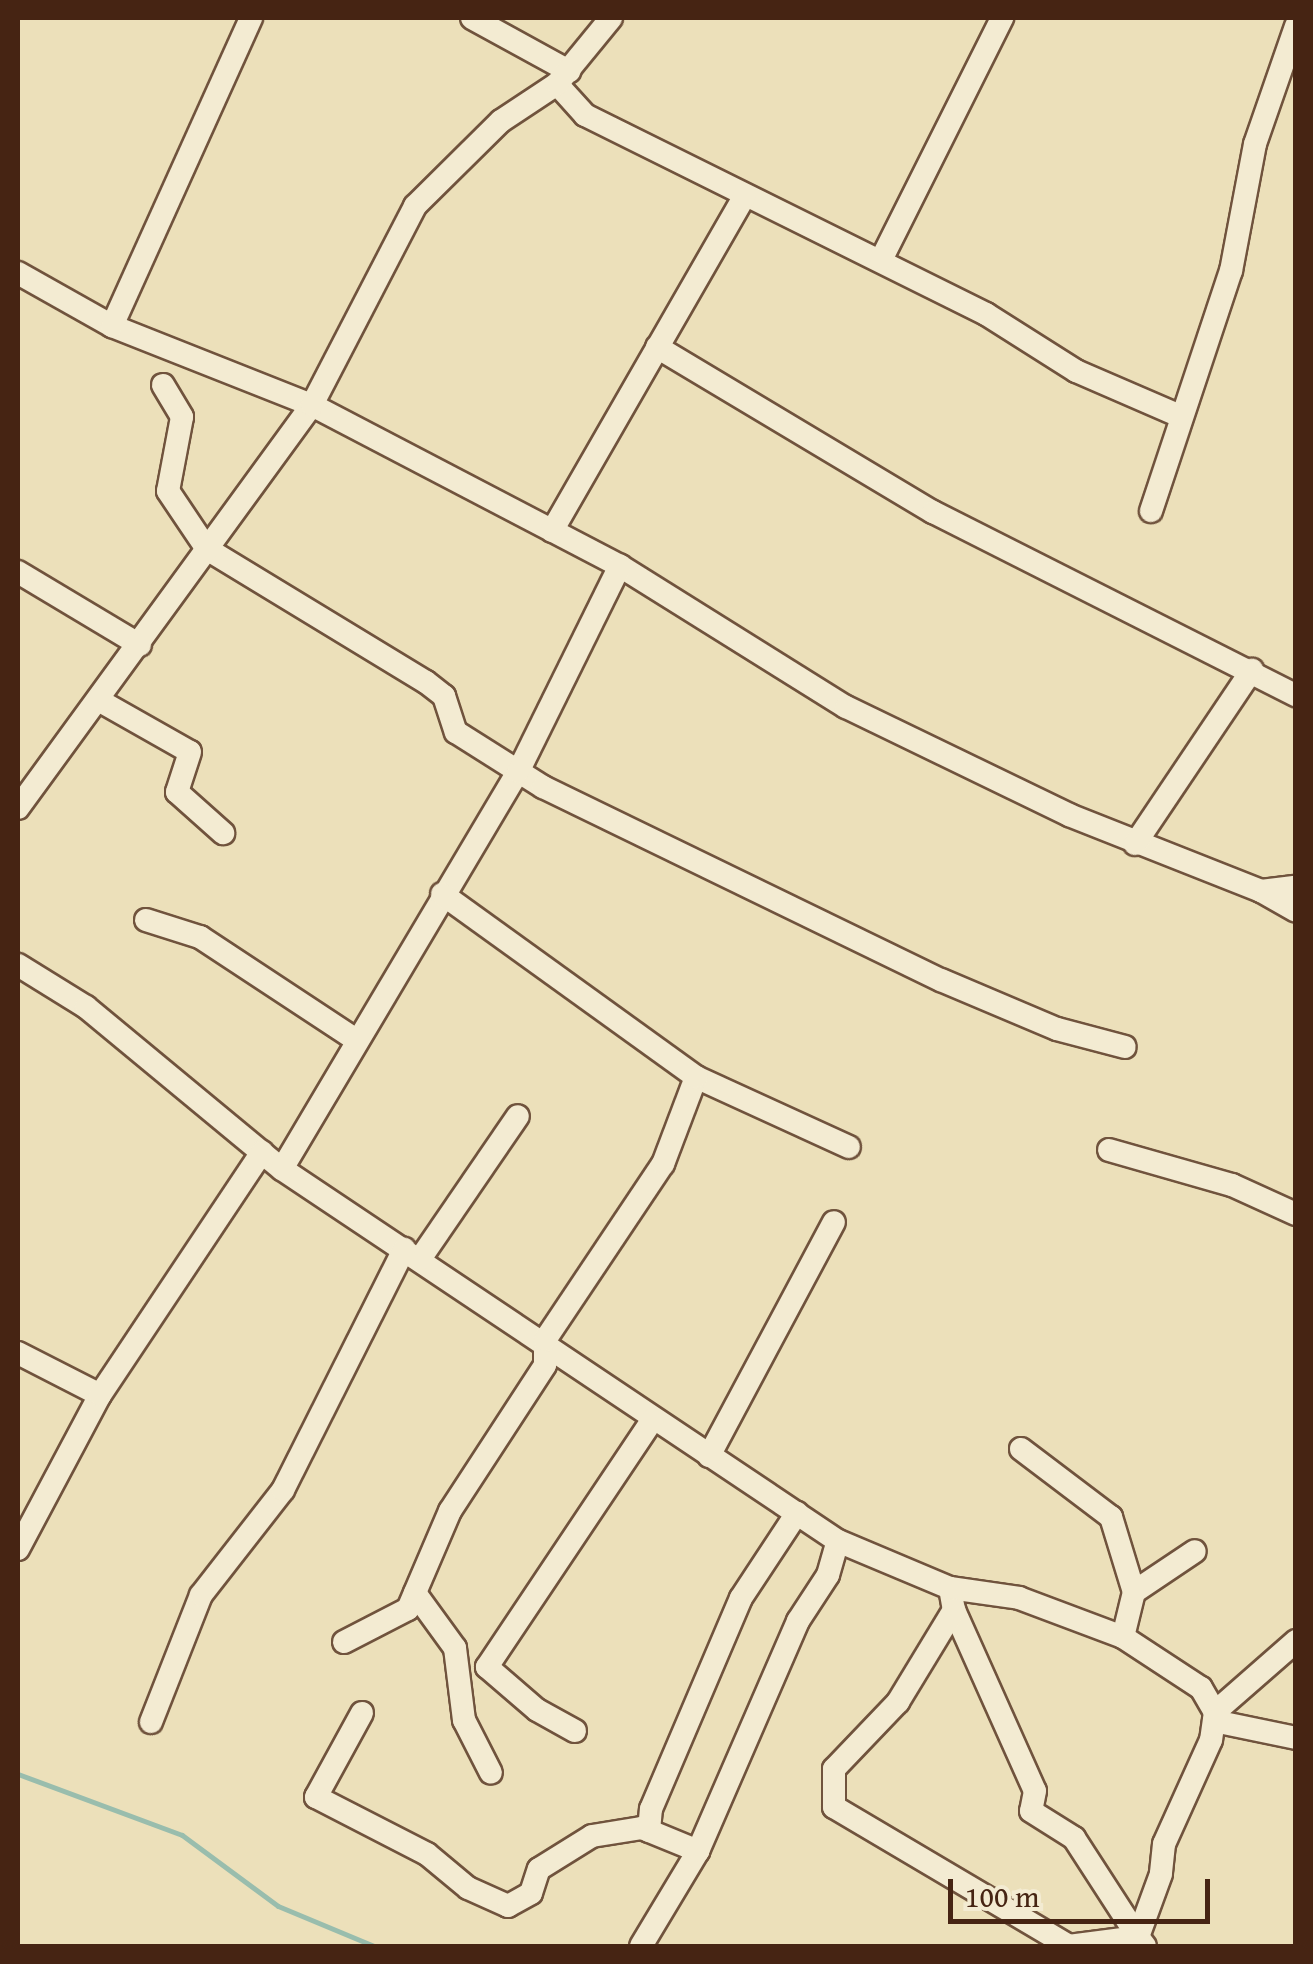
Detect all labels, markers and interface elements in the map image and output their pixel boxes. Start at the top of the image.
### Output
scale bar [953,1859,1216,1921]
text: 100 m [965,1874,1039,1918]

